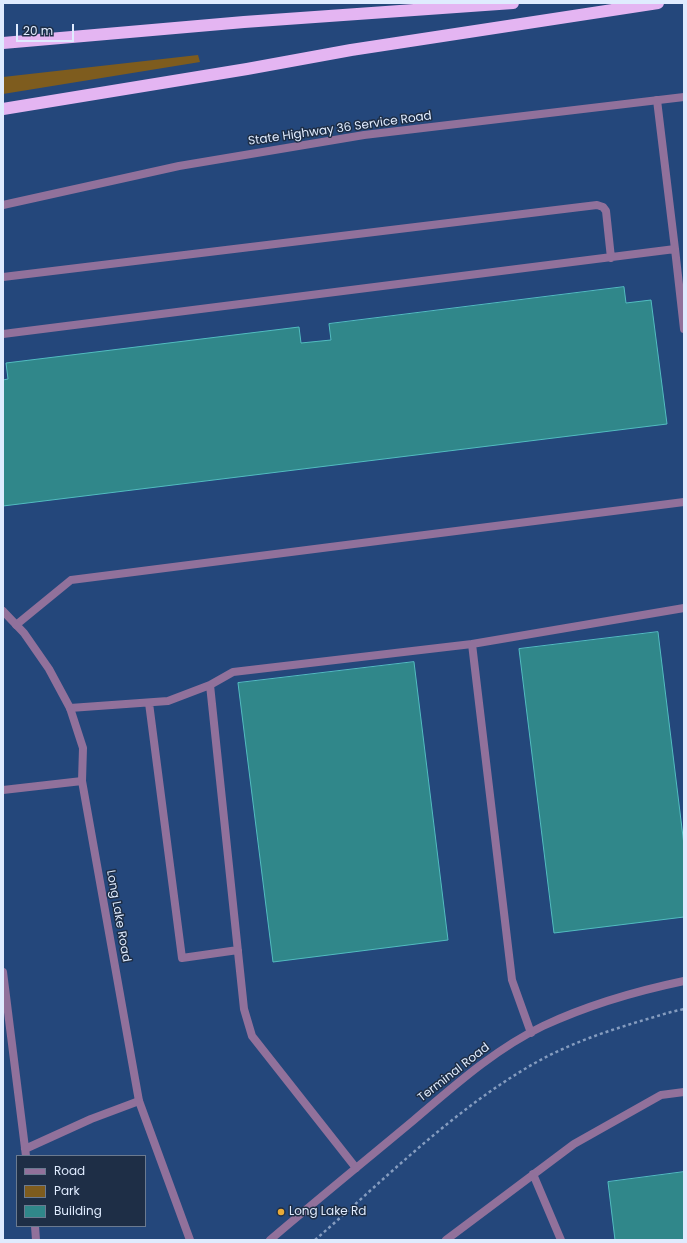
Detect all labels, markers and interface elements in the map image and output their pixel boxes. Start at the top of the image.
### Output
scale bar [18,16,76,42]
text: 20 m [23,22,53,39]
street label: State Highway 36 Service Road [247,109,433,149]
street label: Long Lake Road [103,869,133,963]
street label: Terminal Road [415,1041,493,1105]
legend [16,1155,146,1227]
text: Road [54,1162,85,1179]
text: Park [54,1182,80,1199]
text: Building [54,1202,102,1219]
place label: Long Lake Rd [289,1205,366,1219]
marker: Long Lake Rd [276,1207,286,1217]

